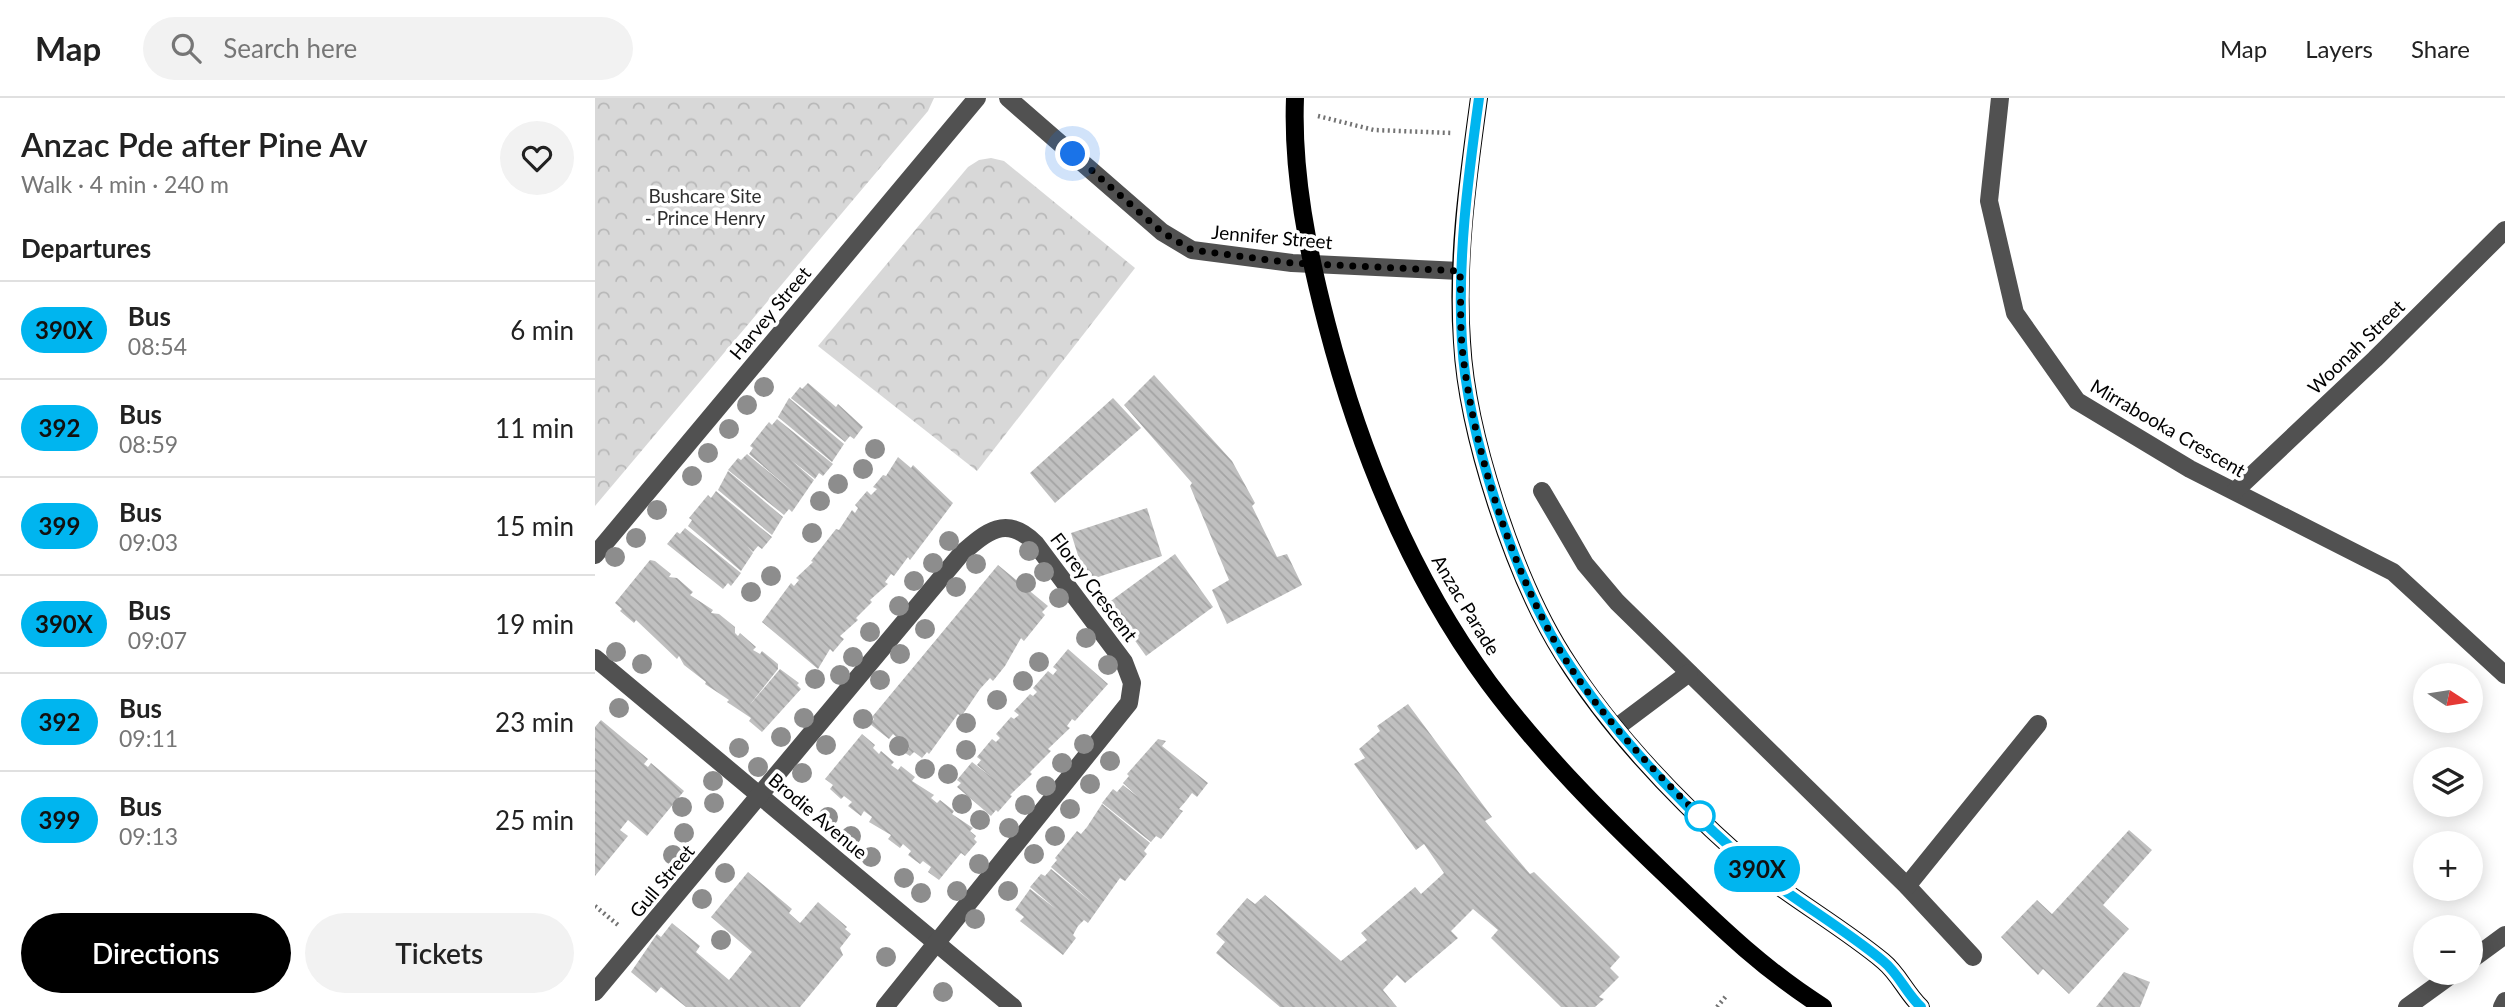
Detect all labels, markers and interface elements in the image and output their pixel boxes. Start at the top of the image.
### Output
search box [143,17,633,80]
text: Map [35,28,101,68]
icon: search [167,29,205,67]
text: Search here [223,32,357,64]
text: Map [2220,34,2267,63]
text: Layers [2305,34,2373,63]
text: Share [2411,34,2470,63]
button: heart [500,121,574,195]
text: Anzac Pde after Pine Av [21,124,368,164]
your location [1055,136,1090,171]
text: Walk · 4 min · 240 m [21,170,229,198]
park label: Bushcare Site - Prince Henry [645,184,765,229]
street label: Jennifer Street [1211,220,1334,253]
text: Departures [21,232,151,264]
street label: Harvey Street [724,261,815,364]
street label: Woonah Street [2302,295,2409,399]
text: Bus [128,300,171,332]
text: 6 min [510,314,574,346]
text: 390X [35,315,93,344]
text: 08:54 [128,332,187,360]
street label: Mirrabooka Crescent [2087,374,2250,481]
text: Bus [119,398,162,430]
text: 11 min [495,412,574,444]
text: 392 [39,413,80,442]
text: 08:59 [119,430,178,458]
text: Bus [119,496,162,528]
text: 15 min [495,510,574,542]
text: 399 [39,511,80,540]
text: 09:03 [119,528,178,556]
street label: Florey Crescent [1046,528,1143,646]
street label: Anzac Parade [1428,550,1505,659]
text: Bus [128,594,171,626]
text: 19 min [495,608,574,640]
text: 390X [35,609,93,638]
text: 09:07 [128,626,187,654]
north arrow [2413,663,2483,733]
map controls [2413,663,2483,985]
text: Bus [119,692,162,724]
text: 23 min [495,706,574,738]
text: 392 [39,707,80,736]
text: 09:11 [119,724,178,752]
button: layers [2413,747,2483,817]
street label: Brodie Avenue [764,768,872,864]
text: Bus [119,790,162,822]
unlabelled marker [1685,801,1715,831]
text: 25 min [495,804,574,836]
text: 399 [39,805,80,834]
text: 09:13 [119,822,178,850]
button: + [2413,831,2483,901]
street label: Gull Street [624,839,699,922]
line badge: 390X [1708,846,1806,892]
text: 390X [1728,854,1786,883]
button: Directions [21,913,291,993]
button: Tickets [305,913,574,993]
button: − [2413,915,2483,985]

